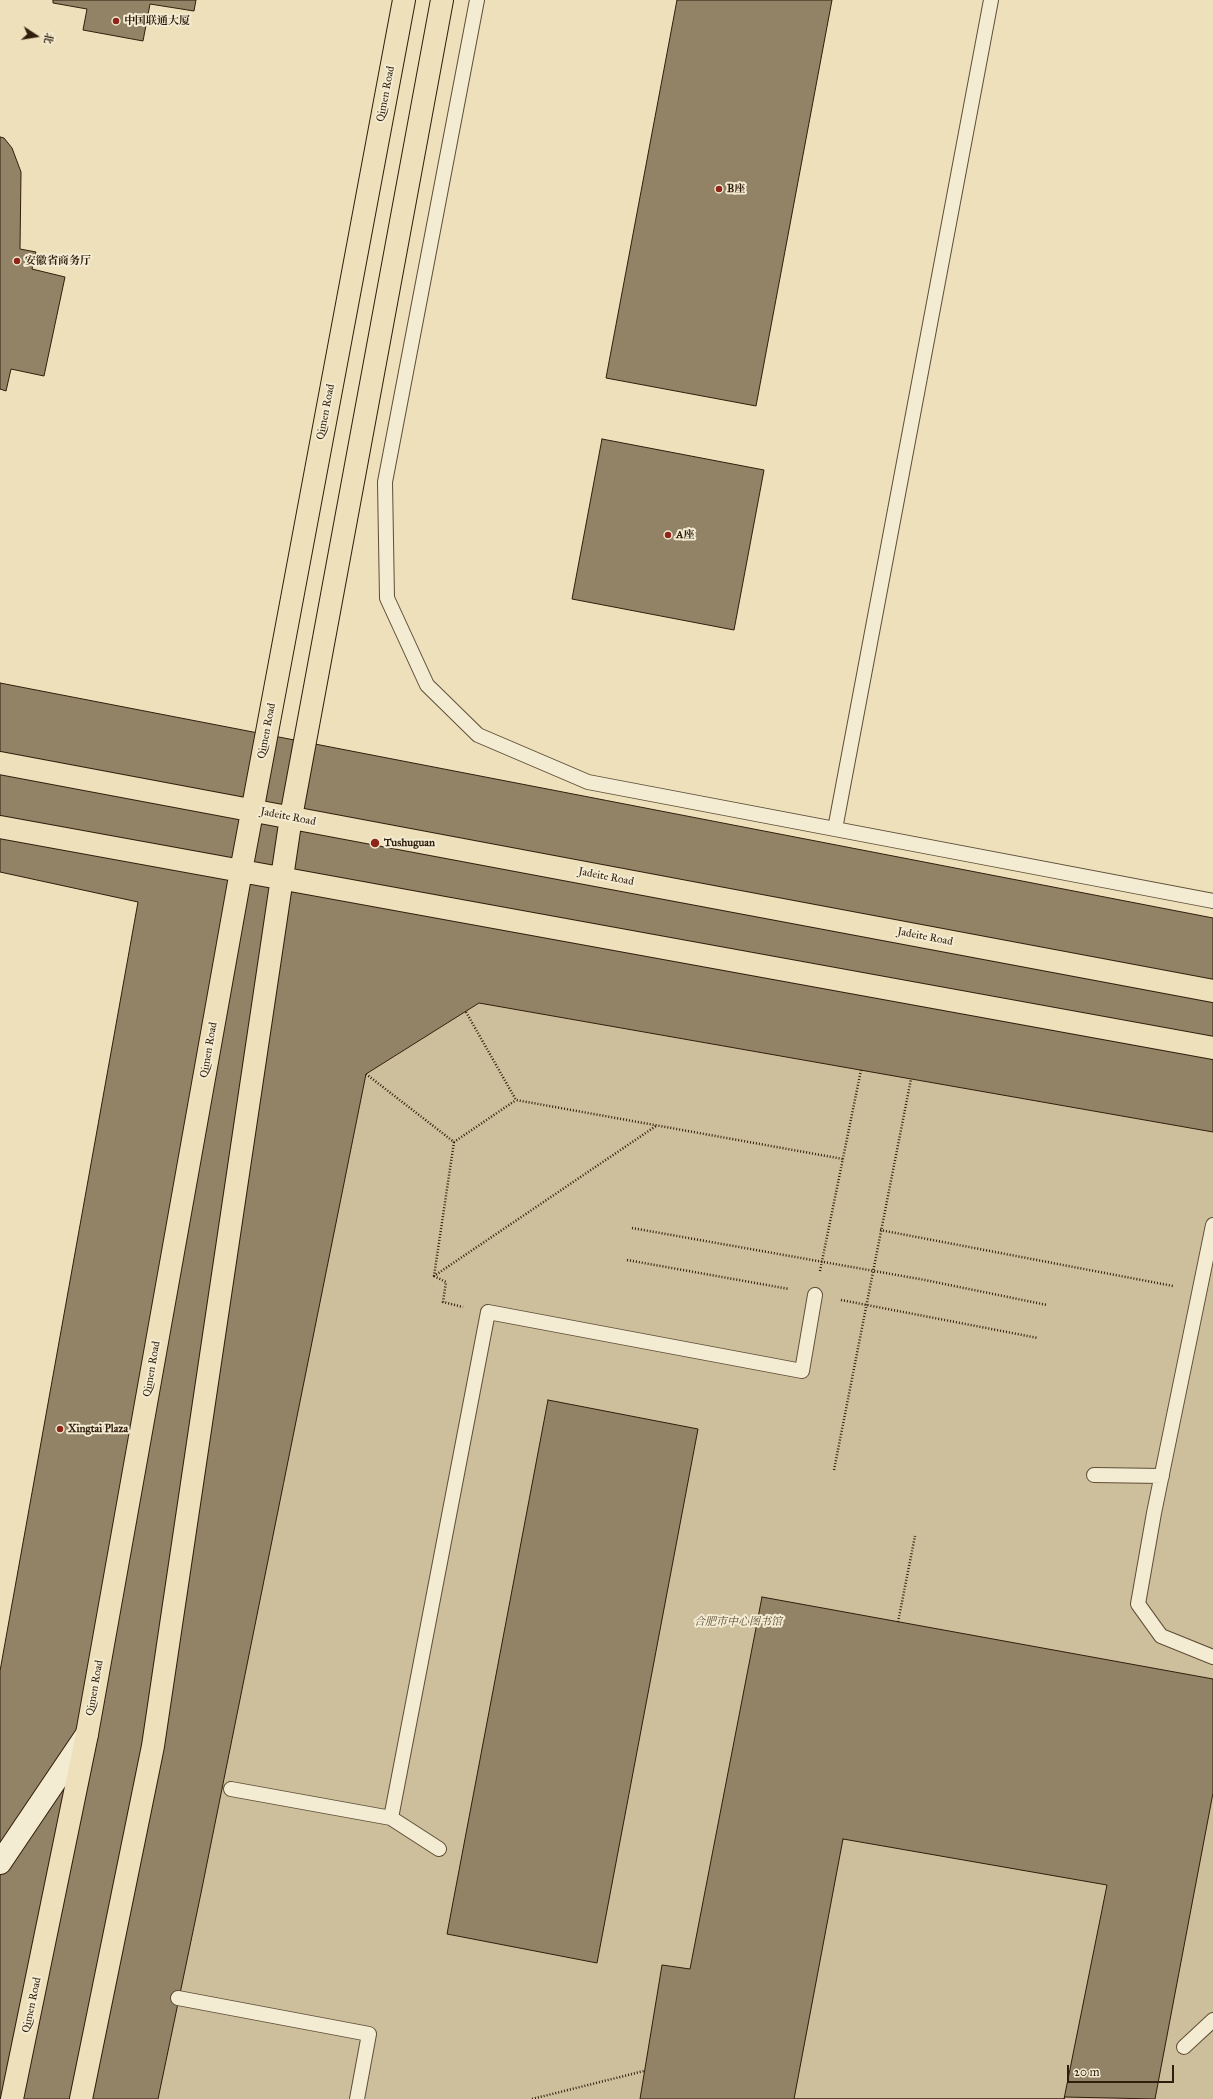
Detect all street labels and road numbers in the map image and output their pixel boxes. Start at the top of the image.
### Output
street label: Qimen Road [374,65,398,123]
street label: Qimen Road [314,383,338,441]
street label: Qimen Road [255,702,279,760]
street label: Jadeite Road [259,805,317,829]
street label: Jadeite Road [577,865,635,889]
street label: Jadeite Road [896,925,954,949]
street label: Qimen Road [198,1021,220,1079]
street label: Qimen Road [141,1340,163,1398]
street label: Qimen Road [84,1659,106,1717]
street label: Qimen Road [20,1976,44,2034]

